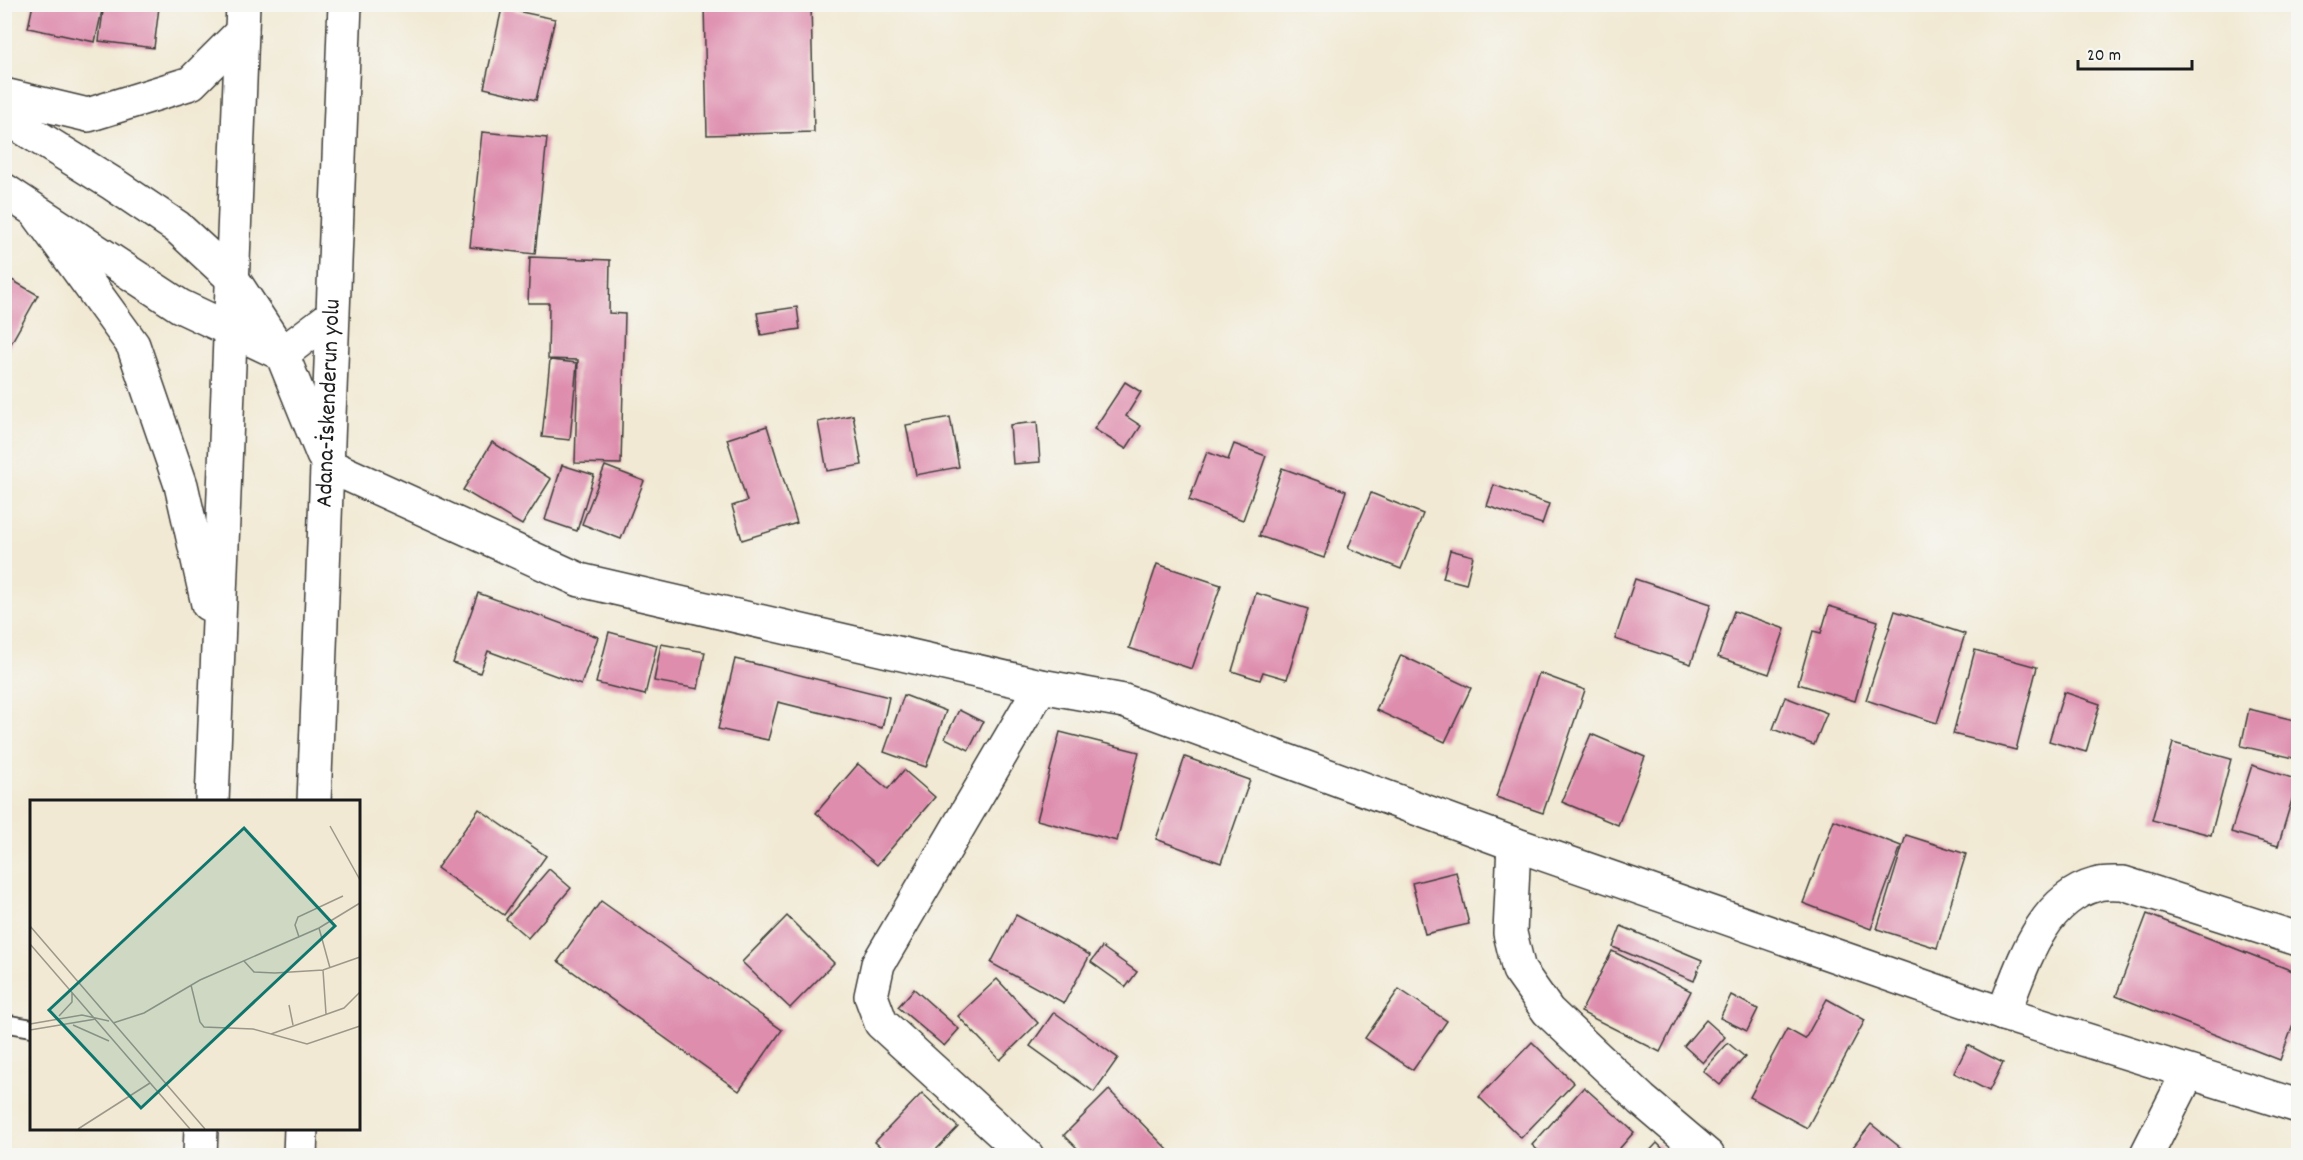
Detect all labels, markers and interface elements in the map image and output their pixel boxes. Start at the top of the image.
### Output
scale bar [2078,33,2192,71]
text: 20 m [2087,44,2121,69]
street label: Adana-İskenderun yolu [308,298,351,508]
inset map [30,800,360,1130]

